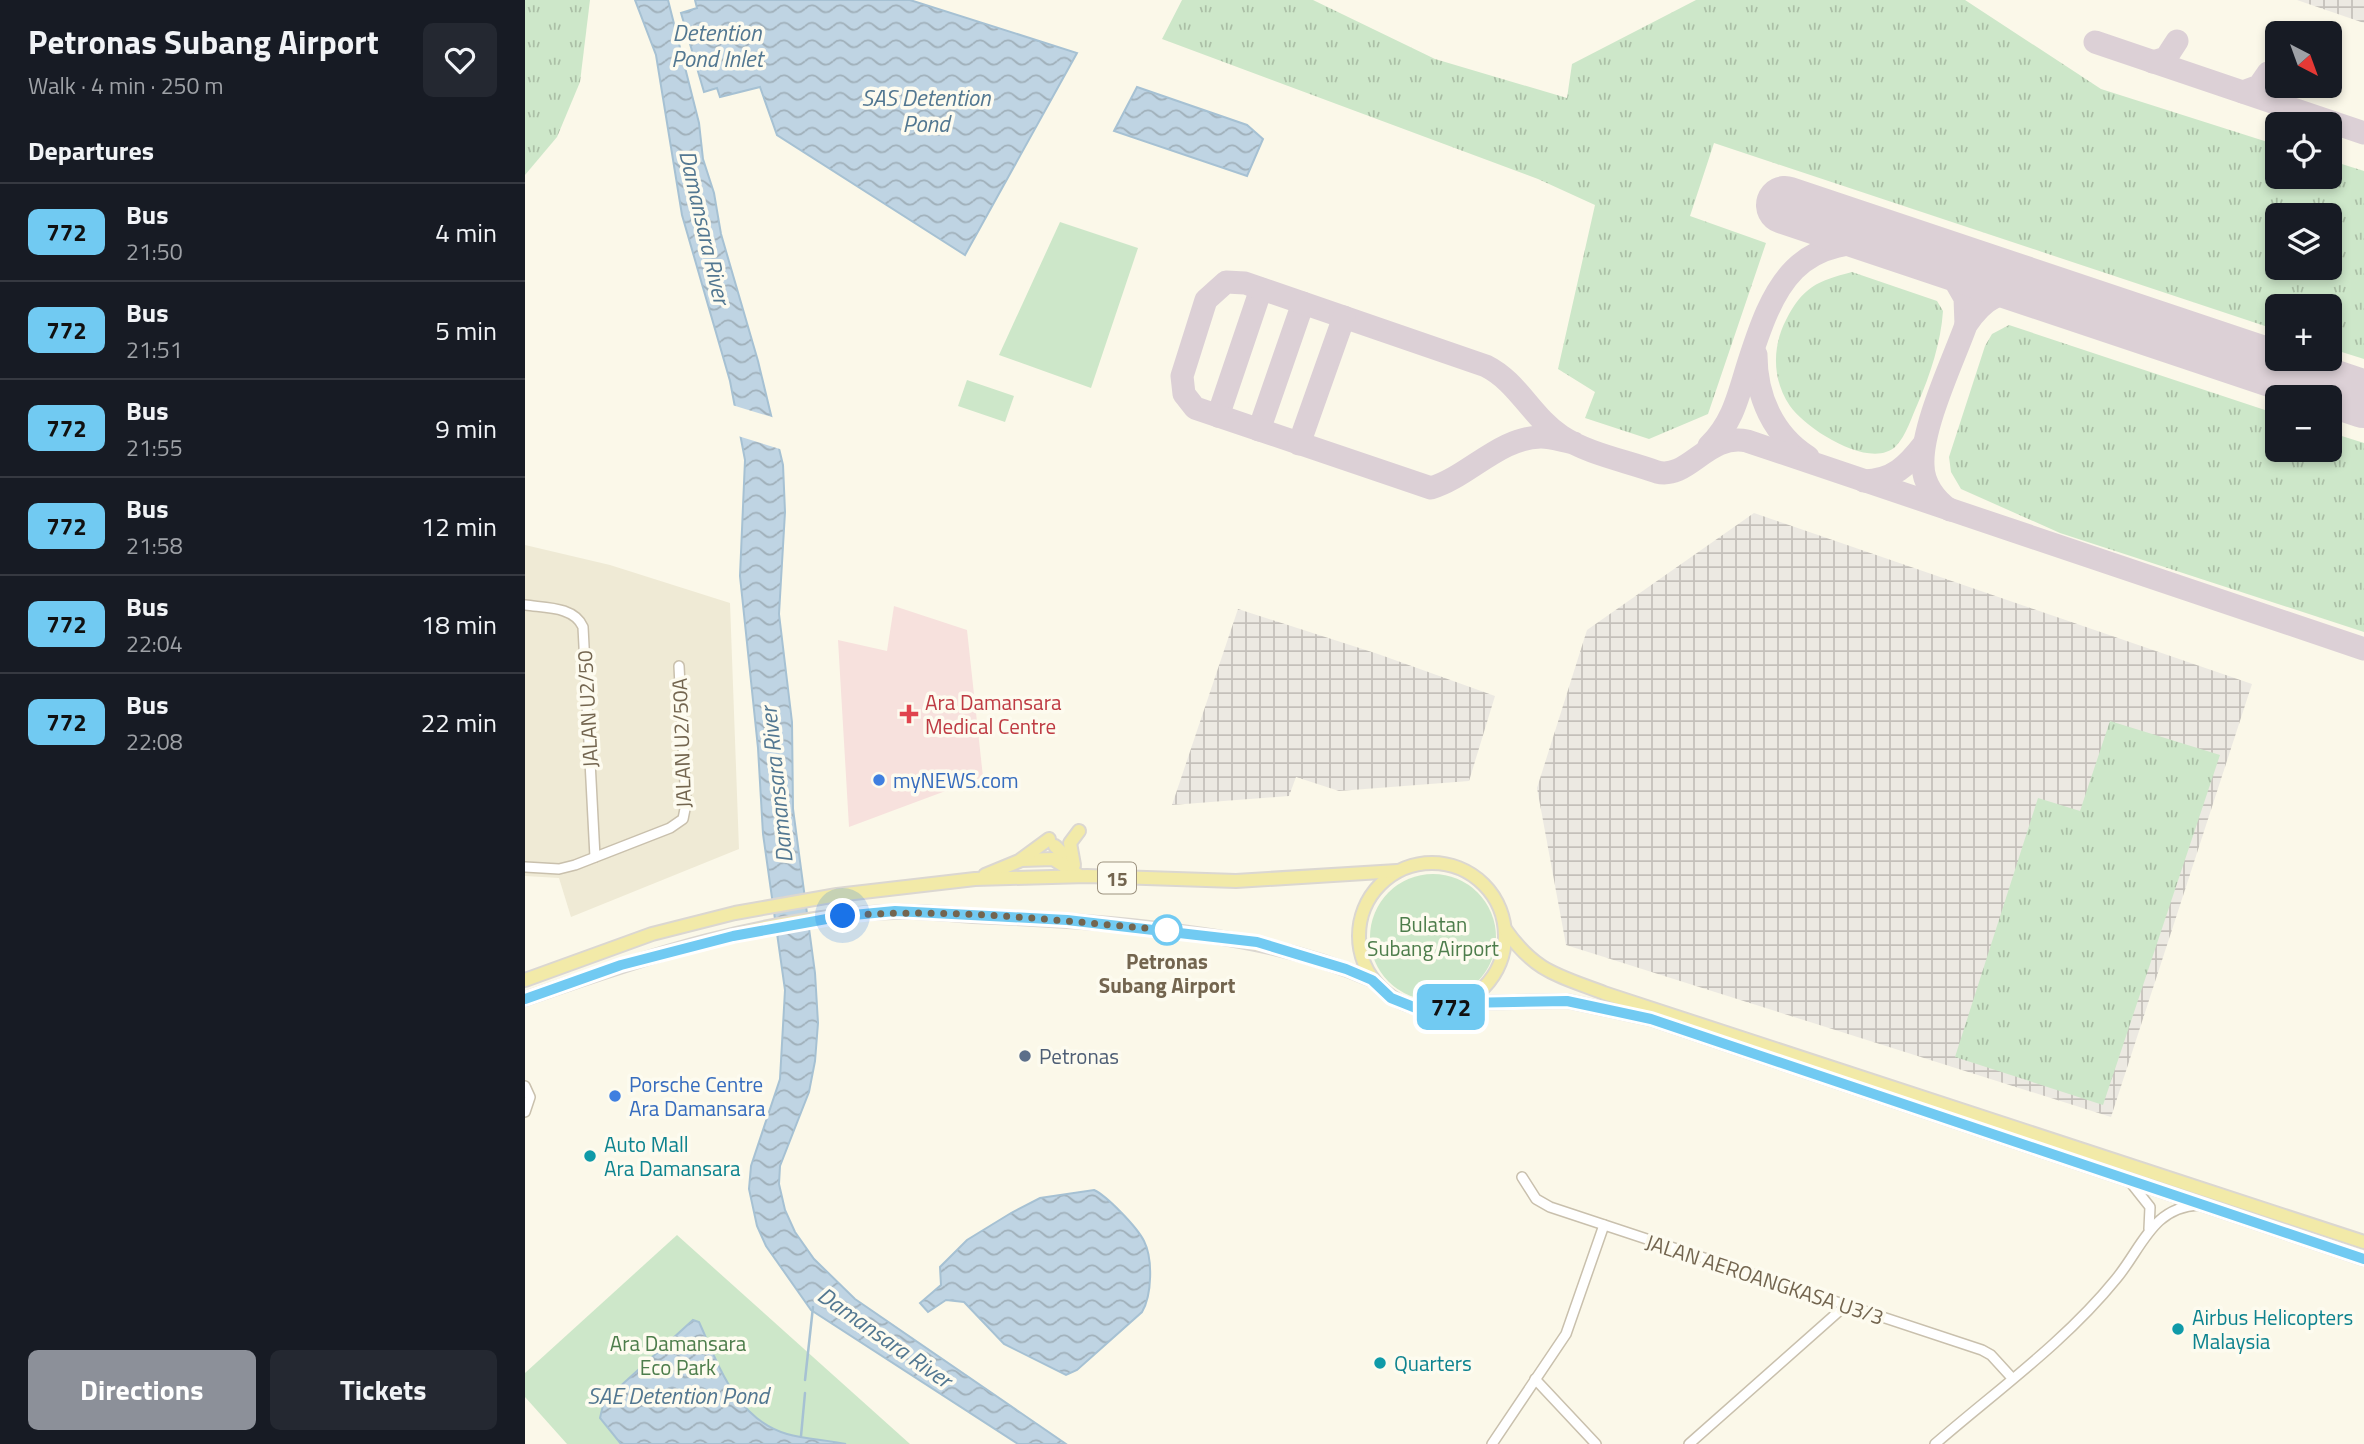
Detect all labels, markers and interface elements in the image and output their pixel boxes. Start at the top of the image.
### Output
water label: Detention Pond Inlet [671,15,765,76]
text: Petronas Subang Airport [28,17,379,67]
north arrow [2265,21,2341,98]
map controls [2265,21,2342,462]
button: heart [423,23,497,97]
text: Walk · 4 min · 250 m [28,68,224,103]
water label: SAS Detention Pond [861,80,991,141]
button: locate [2265,112,2342,189]
text: Departures [28,131,154,170]
water label: Damansara River [670,147,740,310]
text: Bus [126,195,168,234]
button: layers [2265,203,2342,280]
text: 4 min [435,213,497,252]
text: 772 [46,214,87,250]
text: 21:50 [126,234,183,269]
text: Bus [126,293,168,332]
button: + [2265,294,2342,371]
text: 5 min [435,311,497,350]
text: 772 [46,312,87,348]
text: 21:51 [126,332,183,367]
button: − [2265,385,2342,462]
text: Bus [126,391,168,430]
text: 9 min [435,409,497,448]
text: 772 [46,410,87,446]
text: 21:55 [126,430,183,465]
text: Bus [126,489,168,528]
text: 12 min [421,507,497,546]
text: 772 [46,508,87,544]
text: 21:58 [126,528,183,563]
text: Bus [126,587,168,626]
text: 18 min [421,605,497,644]
text: 772 [46,606,87,642]
text: 22:04 [126,626,183,661]
street label: JALAN U2/50 [568,650,606,768]
street label: JALAN U2/50A [663,677,699,808]
text: Bus [126,685,168,724]
place label: Ara Damansara Medical Centre [925,686,1062,742]
water label: Damansara River [750,702,802,865]
text: 22 min [421,703,497,742]
text: 772 [46,704,87,740]
marker: Ara Damansara Medical Centre [899,704,919,724]
text: 22:08 [126,724,183,759]
place label: myNEWS.com [893,764,1019,796]
marker: myNEWS.com [871,772,887,788]
road number: 15 [1098,862,1136,894]
your location [825,898,860,933]
park label: Bulatan Subang Airport [1367,908,1500,964]
marker: Petronas Subang Airport [1152,915,1182,945]
place label: Petronas Subang Airport [1099,945,1236,1001]
line badge: 772 [1411,984,1491,1030]
text: 772 [1431,989,1471,1025]
place label: Petronas [1039,1040,1119,1072]
marker: Petronas [1017,1048,1033,1064]
place label: Porsche Centre Ara Damansara [629,1068,766,1124]
marker: Porsche Centre Ara Damansara [607,1088,623,1104]
place label: Auto Mall Ara Damansara [604,1128,741,1184]
marker: Auto Mall Ara Damansara [582,1148,598,1164]
street label: JALAN AEROANGKASA U3/3 [1642,1225,1888,1333]
water label: Damansara River [811,1278,962,1398]
place label: Airbus Helicopters Malaysia [2192,1301,2353,1357]
marker: Airbus Helicopters Malaysia [2170,1321,2186,1337]
park label: Ara Damansara Eco Park [610,1327,747,1383]
place label: Quarters [1394,1347,1472,1379]
button: Directions [28,1350,256,1430]
button: Tickets [270,1350,497,1430]
marker: Quarters [1372,1355,1388,1371]
water label: SAE Detention Pond [587,1378,771,1413]

